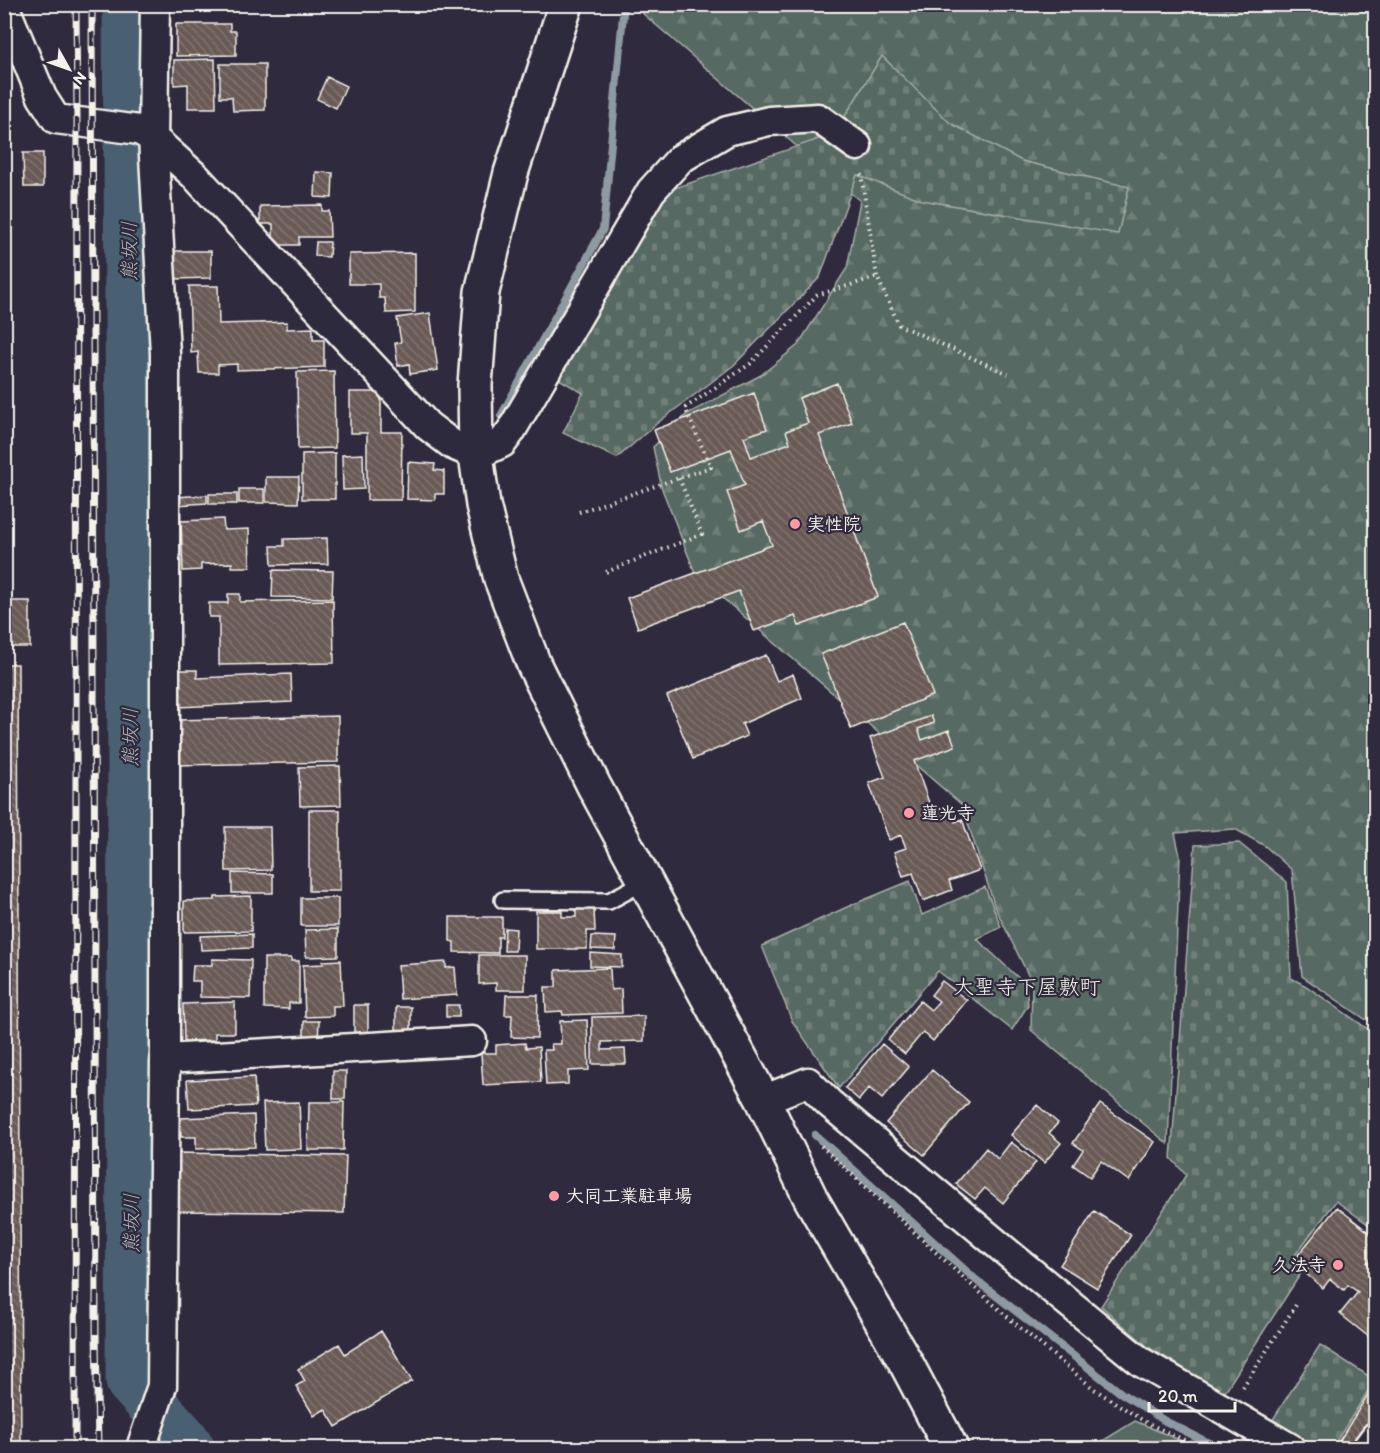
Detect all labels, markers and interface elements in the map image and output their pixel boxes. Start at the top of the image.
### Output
north arrow [39,39,99,99]
text: N [69,68,91,89]
water label: 熊坂川 [117,221,141,281]
place label: 実性院 [807,513,861,535]
marker: 実性院 [788,517,802,531]
water label: 熊坂川 [118,707,142,767]
place label: 蓮光寺 [921,802,975,824]
marker: 蓮光寺 [902,806,916,820]
district label: 大聖寺下屋敷町 [954,974,1101,999]
place label: 大同工業駐車場 [566,1185,692,1207]
marker: 大同工業駐車場 [547,1189,561,1203]
water label: 熊坂川 [119,1193,143,1253]
place label: 久法寺 [1272,1254,1326,1276]
marker: 久法寺 [1331,1258,1345,1272]
scale bar [1149,1375,1234,1413]
text: 20 m [1158,1385,1198,1407]

